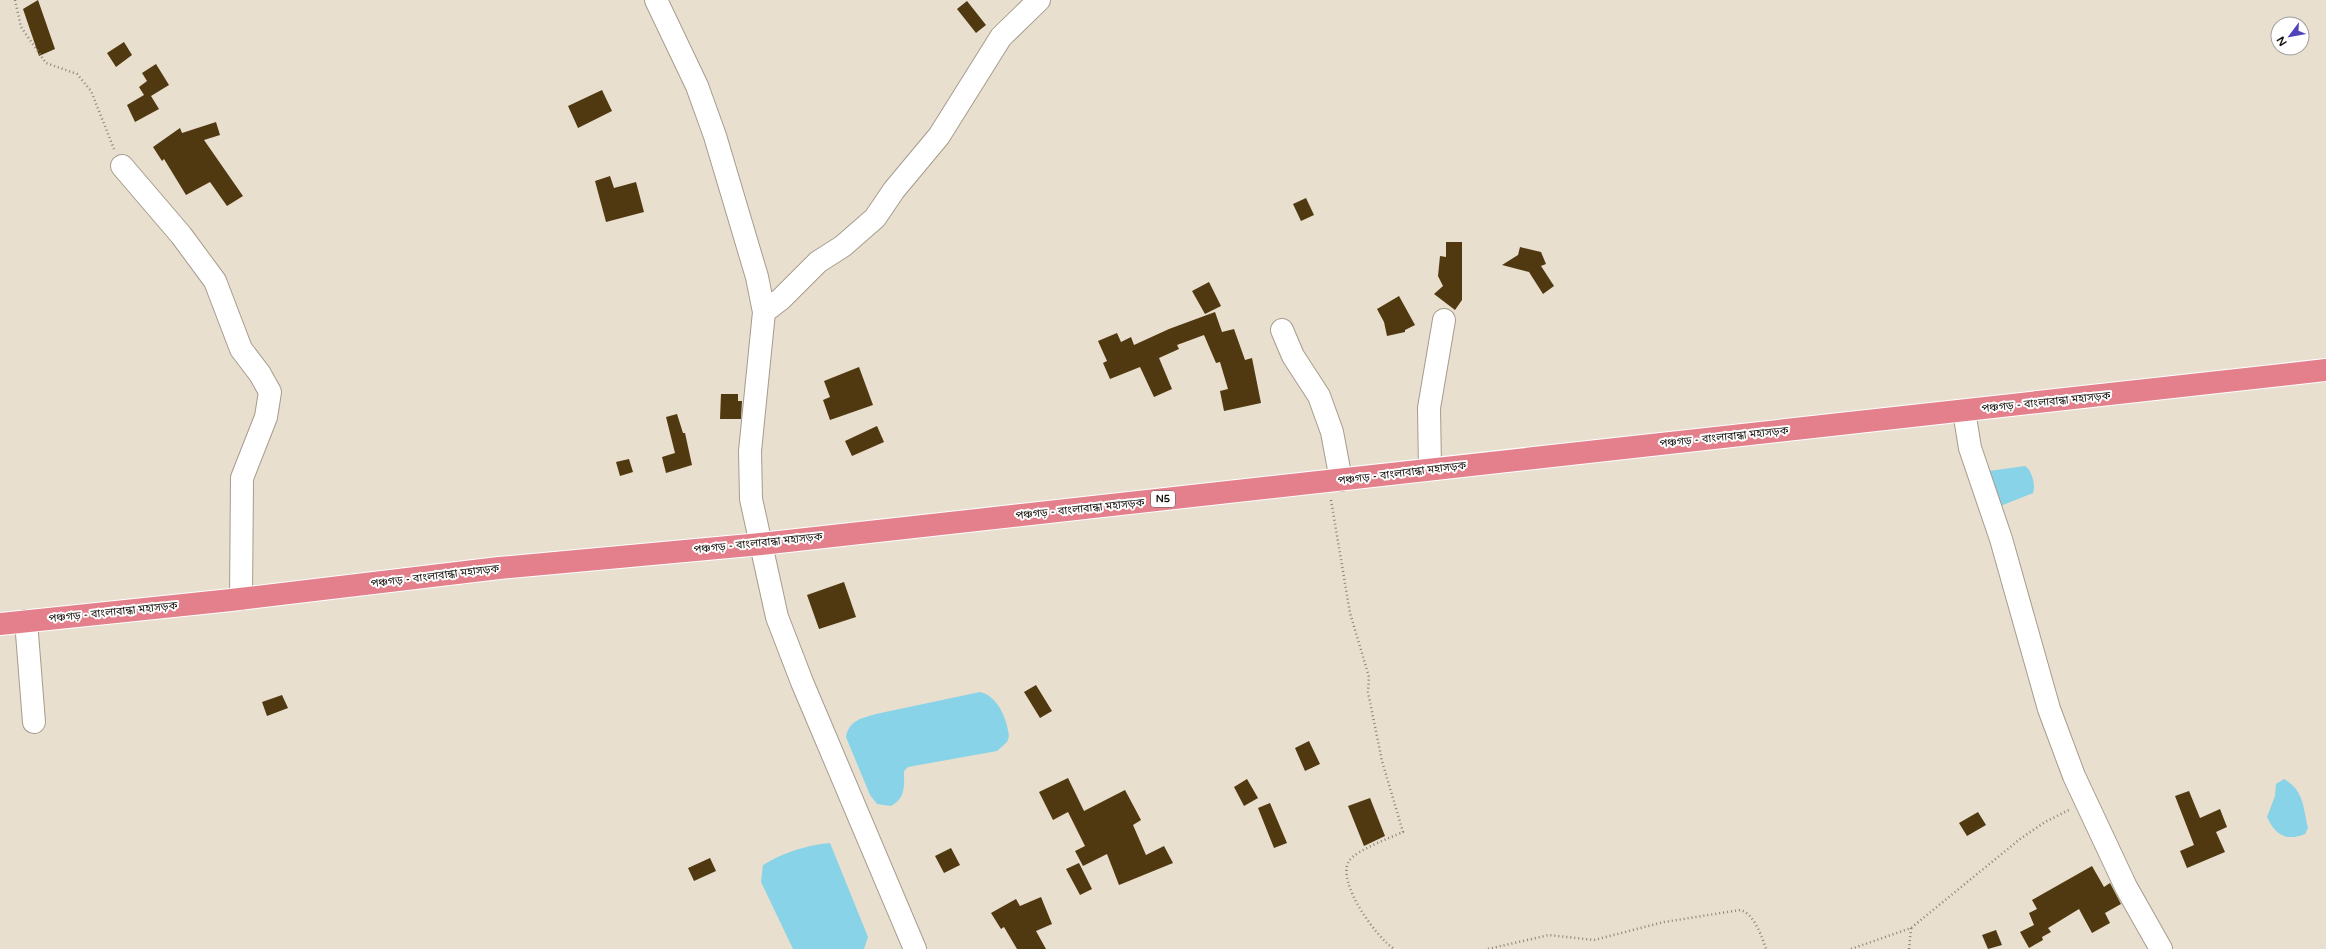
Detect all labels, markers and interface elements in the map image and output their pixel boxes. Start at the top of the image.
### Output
north arrow [2270,16,2310,56]
text: N [2274,34,2290,48]
street label: পঞ্চগড় - বাংলাবান্ধা মহাসড়ক [1981,389,2111,415]
street label: পঞ্চগড় - বাংলাবান্ধা মহাসড়ক [1659,424,1789,450]
street label: পঞ্চগড় - বাংলাবান্ধা মহাসড়ক [1337,459,1467,487]
road number: N5 [1151,491,1175,507]
street label: পঞ্চগড় - বাংলাবান্ধা মহাসড়ক [1015,496,1145,522]
street label: পঞ্চগড় - বাংলাবান্ধা মহাসড়ক [693,530,823,556]
street label: পঞ্চগড় - বাংলাবান্ধা মহাসড়ক [370,562,500,590]
street label: পঞ্চগড় - বাংলাবান্ধা মহাসড়ক [48,599,178,625]

